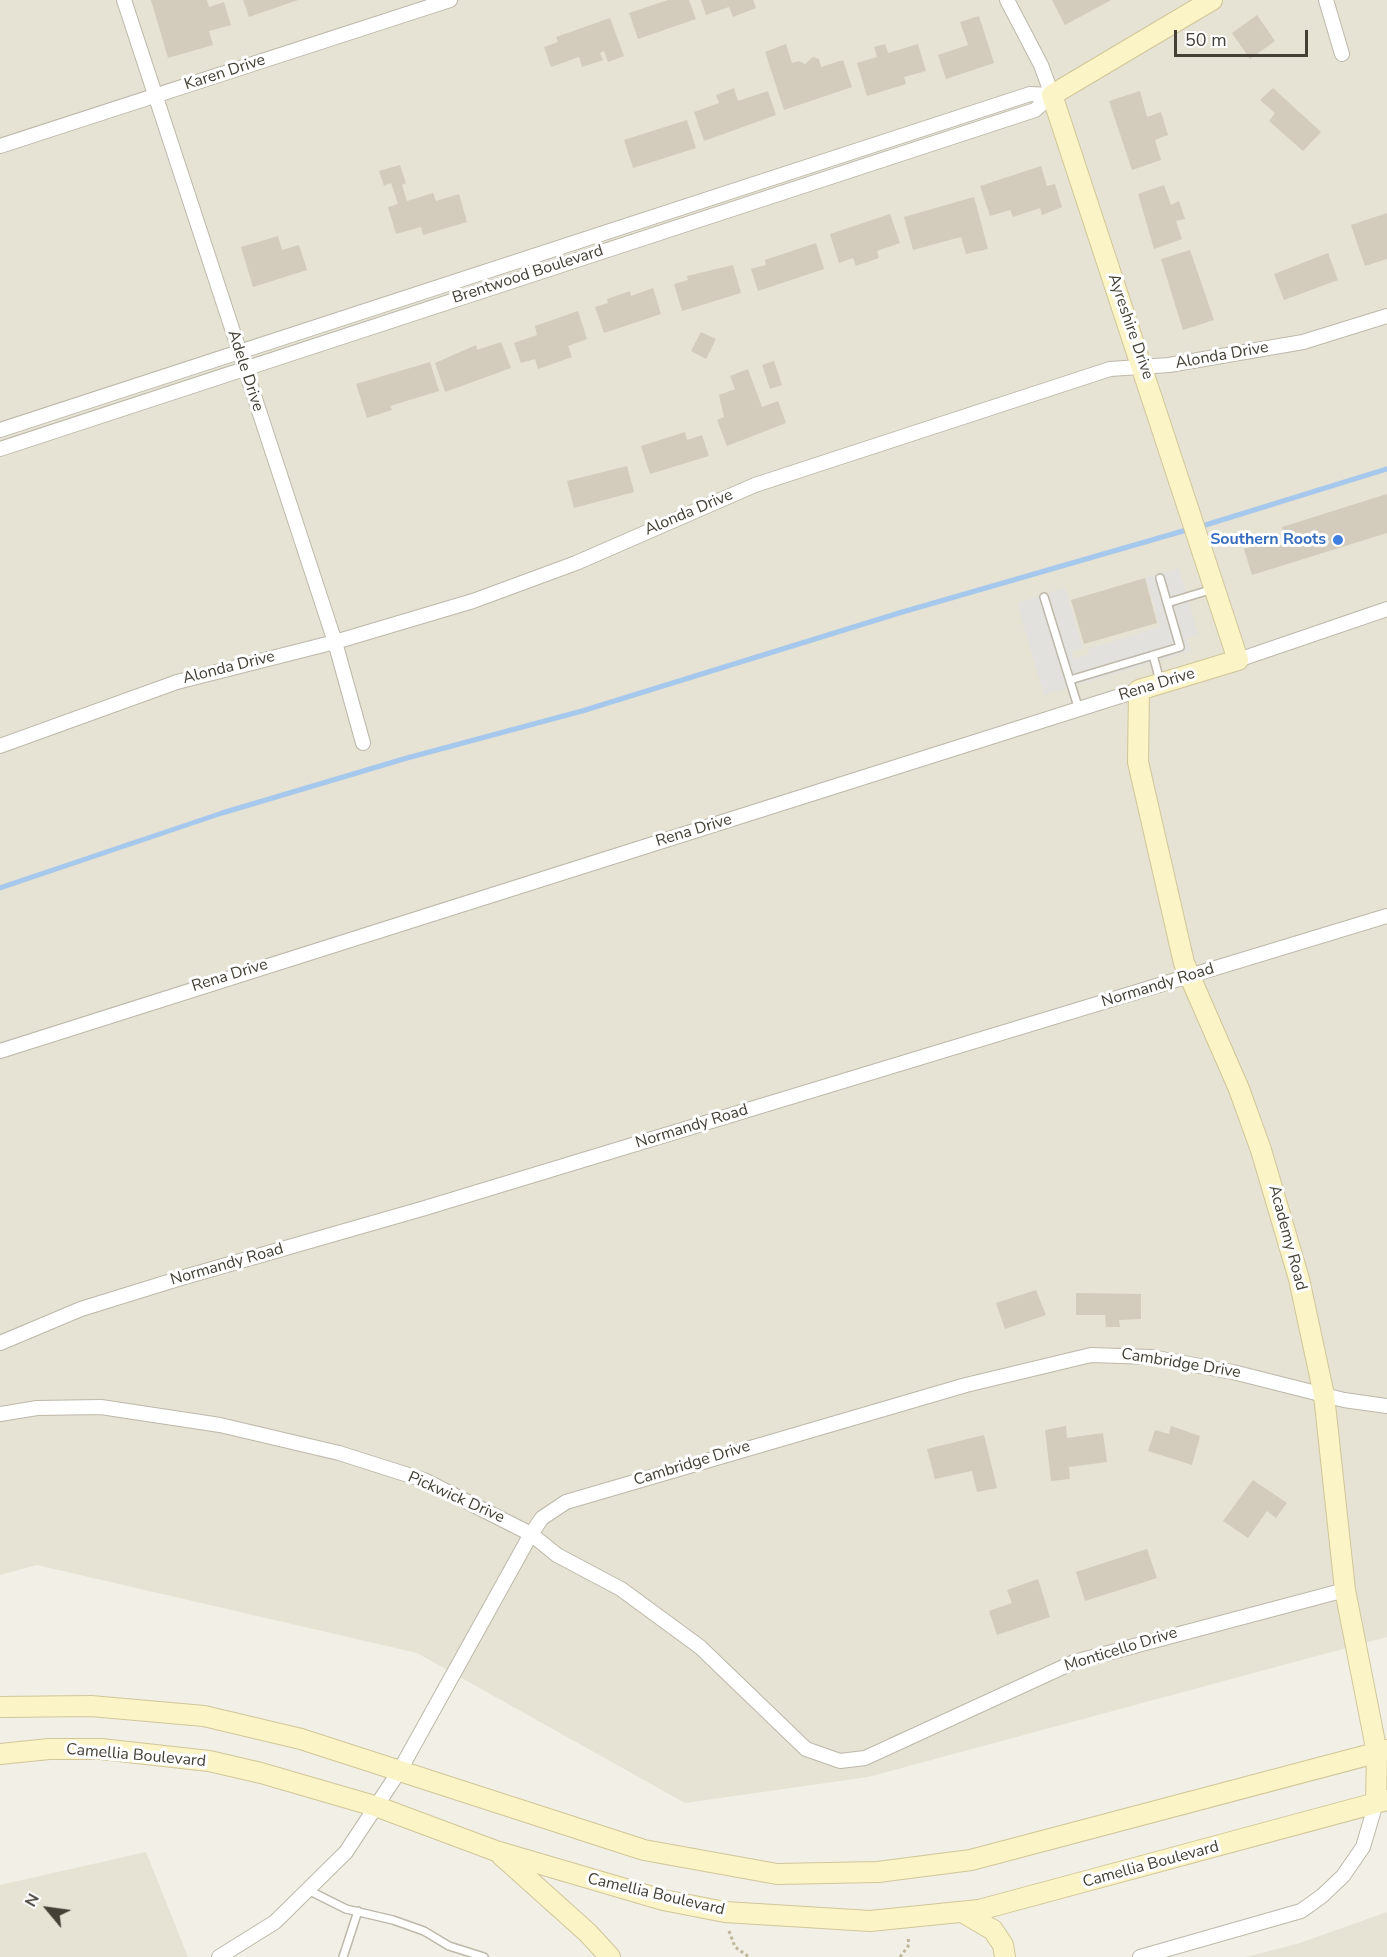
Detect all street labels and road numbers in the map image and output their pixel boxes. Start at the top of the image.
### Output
street label: Karen Drive [182,51,268,95]
street label: Brentwood Boulevard [450,242,606,308]
street label: Ayreshire Drive [1103,272,1157,382]
street label: Adele Drive [223,328,267,414]
street label: Alonda Drive [1174,338,1270,374]
street label: Alonda Drive [642,486,736,540]
street label: Alonda Drive [181,647,277,689]
street label: Rena Drive [1117,664,1197,706]
street label: Rena Drive [654,810,734,852]
street label: Rena Drive [190,955,270,997]
street label: Normandy Road [1099,960,1217,1012]
street label: Normandy Road [633,1101,751,1153]
street label: Academy Road [1264,1183,1310,1293]
street label: Normandy Road [168,1240,286,1290]
street label: Cambridge Drive [1120,1345,1242,1383]
street label: Cambridge Drive [631,1437,753,1491]
street label: Pickwick Drive [405,1468,507,1528]
street label: Monticello Drive [1062,1624,1180,1676]
street label: Camellia Boulevard [65,1740,207,1772]
street label: Camellia Boulevard [1081,1838,1221,1892]
street label: Camellia Boulevard [586,1870,726,1920]

